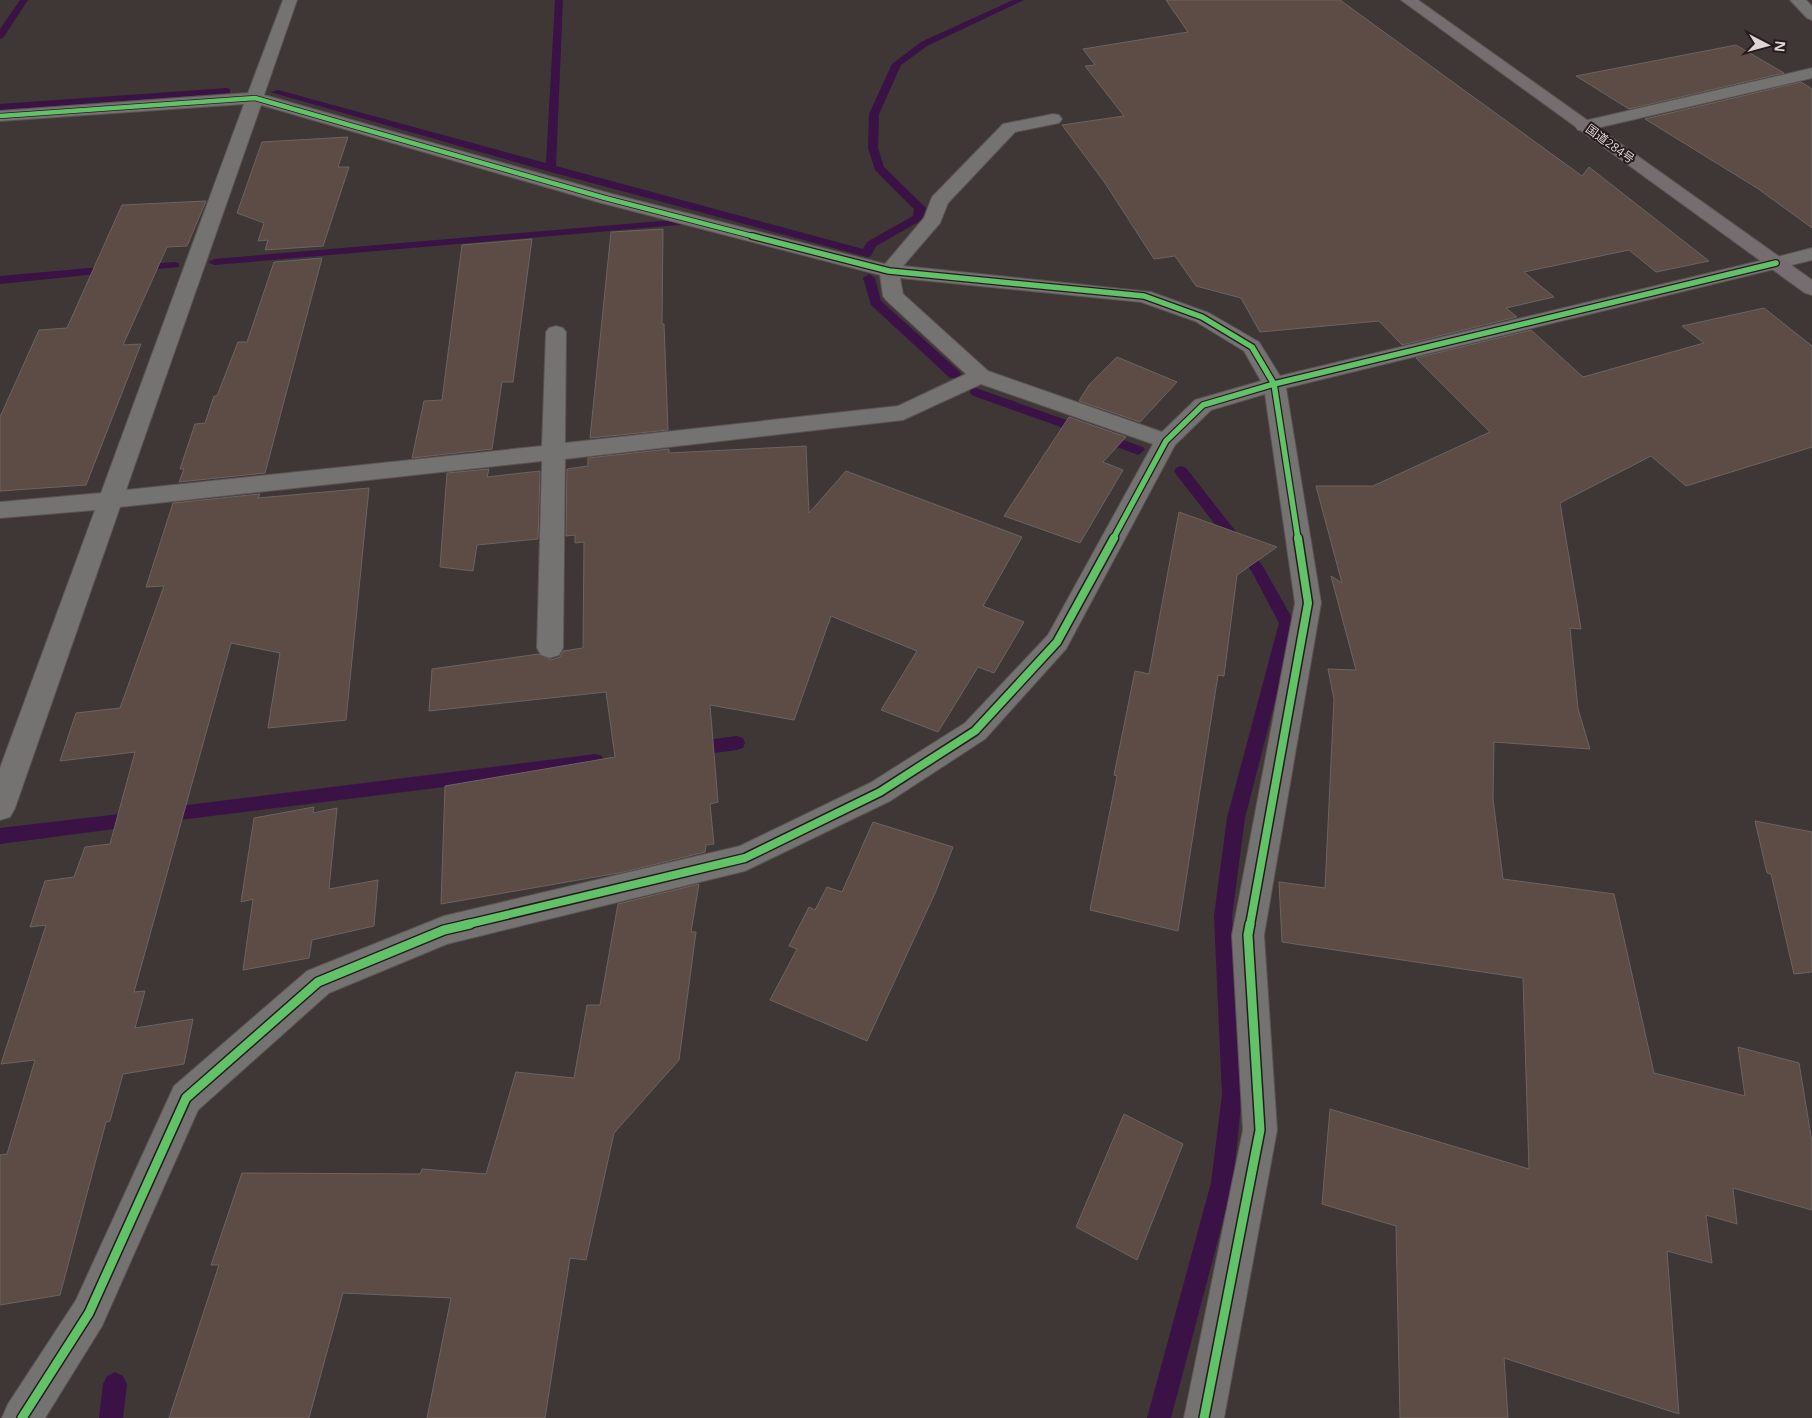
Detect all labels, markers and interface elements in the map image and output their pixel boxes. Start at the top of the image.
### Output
north arrow [1742,20,1792,70]
text: N [1770,40,1790,53]
street label: 国道284号 [1582,120,1638,167]

